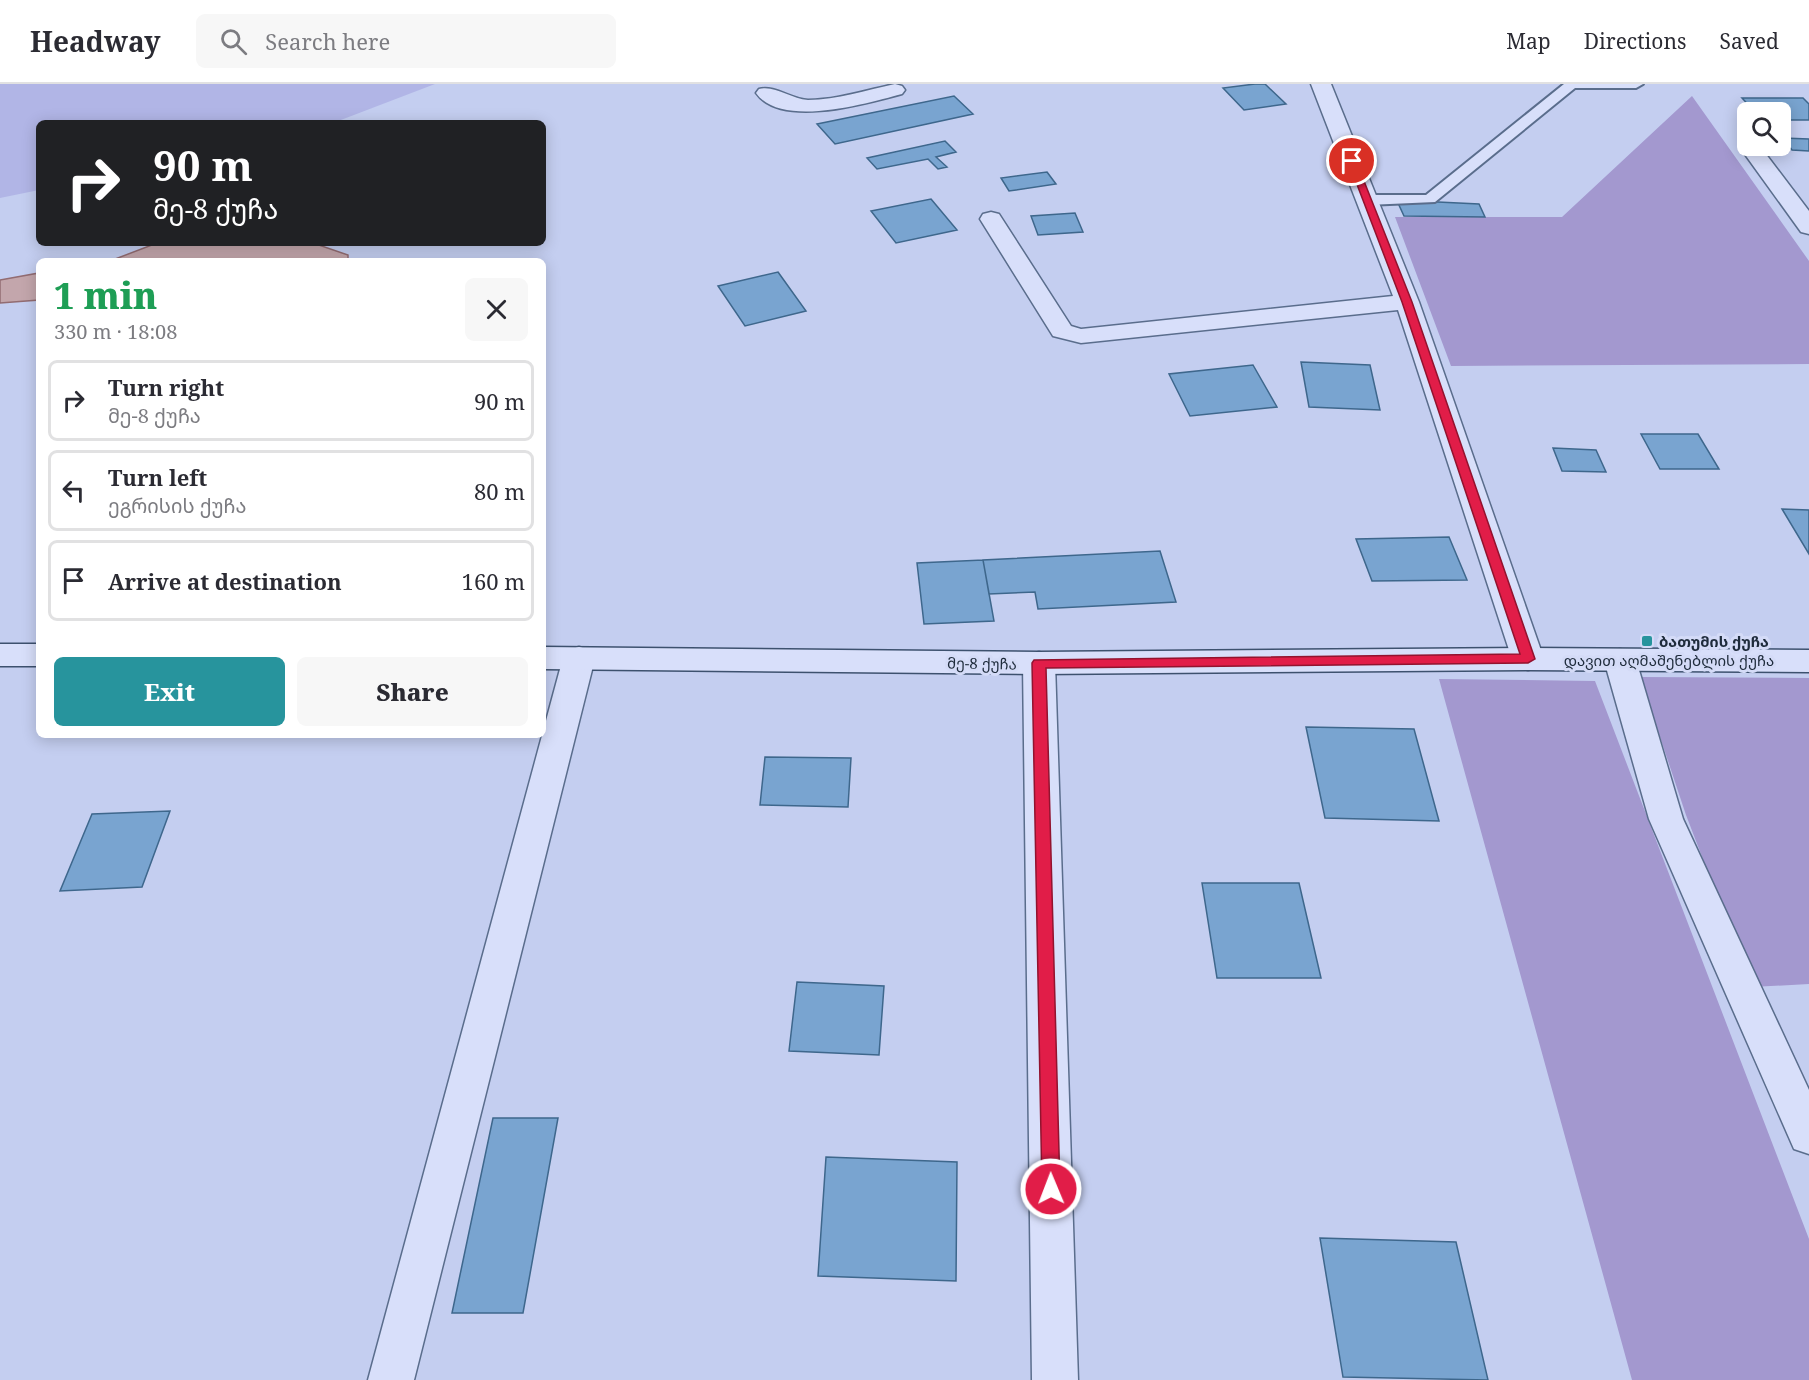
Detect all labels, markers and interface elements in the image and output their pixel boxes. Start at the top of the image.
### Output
search box [196,14,616,68]
text: Headway [30,22,160,60]
icon: search [217,25,250,58]
text: Search here [265,26,390,56]
text: Map [1506,27,1551,55]
text: Directions [1584,27,1686,55]
text: Saved [1719,27,1779,55]
map controls [1737,102,1791,156]
button: search [1737,102,1791,156]
pin [1326,135,1377,186]
text: 90 m [153,136,253,193]
icon: right [54,144,132,222]
icon: arrive [1335,144,1368,177]
text: მე-8 ქუჩა [153,190,278,227]
text: 1 min [54,271,157,320]
button: close [465,278,528,341]
text: 330 m · 18:08 [54,318,177,345]
text: Turn right [108,372,224,402]
icon: right [57,384,90,417]
text: 90 m [474,386,525,416]
text: მე-8 ქუჩა [108,402,201,429]
text: Turn left [108,462,207,492]
icon: left [57,474,90,507]
text: 80 m [474,476,525,506]
text: ეგრისის ქუჩა [108,492,246,519]
icon: arrive [57,564,90,597]
text: Arrive at destination [108,566,342,596]
text: 160 m [462,566,525,596]
place label: ბათუმის ქუჩა [1659,631,1769,651]
marker: ბათუმის ქუჩა [1640,634,1654,648]
street label: დავით აღმაშენებლის ქუჩა [1564,650,1774,670]
street label: მე-8 ქუჩა [947,652,1017,674]
button: Exit [54,657,285,726]
button: Share [297,657,528,726]
position arrow [1019,1157,1083,1221]

